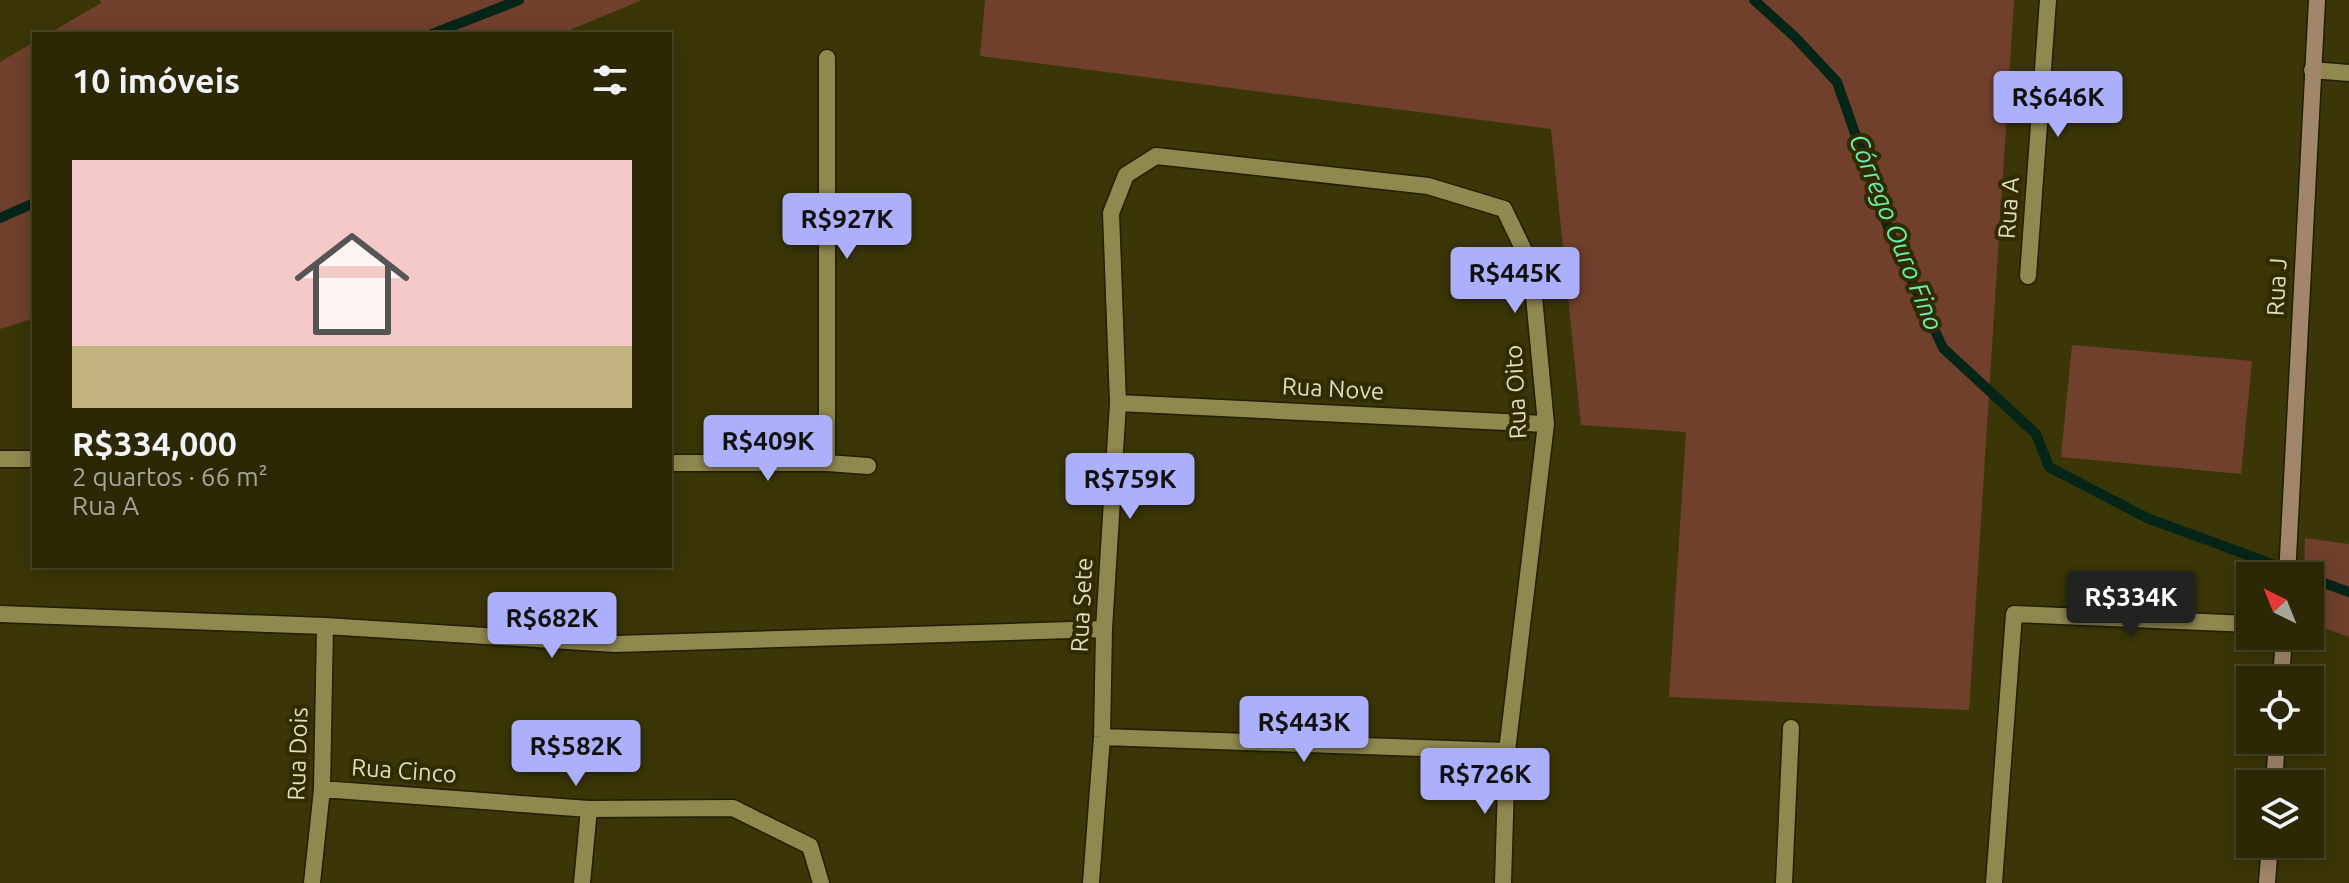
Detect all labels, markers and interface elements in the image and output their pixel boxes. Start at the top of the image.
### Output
icon: filters [588,58,632,102]
text: 10 imóveis [72,61,240,99]
pin: R$646K [1993,71,2123,139]
text: R$646K [2011,82,2105,111]
water label: Córrego Ouro Fino [1844,129,1949,334]
street label: Rua A [1993,176,2024,240]
pin: R$927K [782,193,912,261]
text: R$927K [800,204,894,233]
icon: home [280,212,424,356]
pin: R$445K [1450,247,1580,315]
street label: Rua J [2261,257,2292,317]
text: R$445K [1468,258,1562,287]
street label: Rua Oito [1500,344,1531,440]
street label: Rua Nove [1281,372,1385,405]
pin: R$409K [703,415,833,483]
text: R$334,000 [72,424,237,462]
text: R$409K [721,426,815,455]
pin: R$759K [1065,453,1195,521]
text: 2 quartos · 66 m² [72,462,268,491]
text: R$759K [1083,464,1177,493]
text: Rua A [72,491,139,520]
street label: Rua Sete [1066,557,1097,653]
north arrow [2236,562,2324,650]
map controls [2236,562,2324,858]
pin: R$334K [2066,571,2196,639]
text: R$334K [2084,582,2178,611]
pin: R$682K [487,592,617,660]
text: R$682K [505,603,599,632]
button: locate [2236,666,2324,754]
pin: R$443K [1239,696,1369,764]
street label: Rua Dois [282,707,313,801]
text: R$443K [1257,707,1351,736]
pin: R$582K [511,720,641,788]
text: R$582K [529,731,623,760]
pin: R$726K [1420,748,1550,816]
street label: Rua Cinco [350,753,458,788]
text: R$726K [1438,759,1532,788]
button: layers [2236,770,2324,858]

